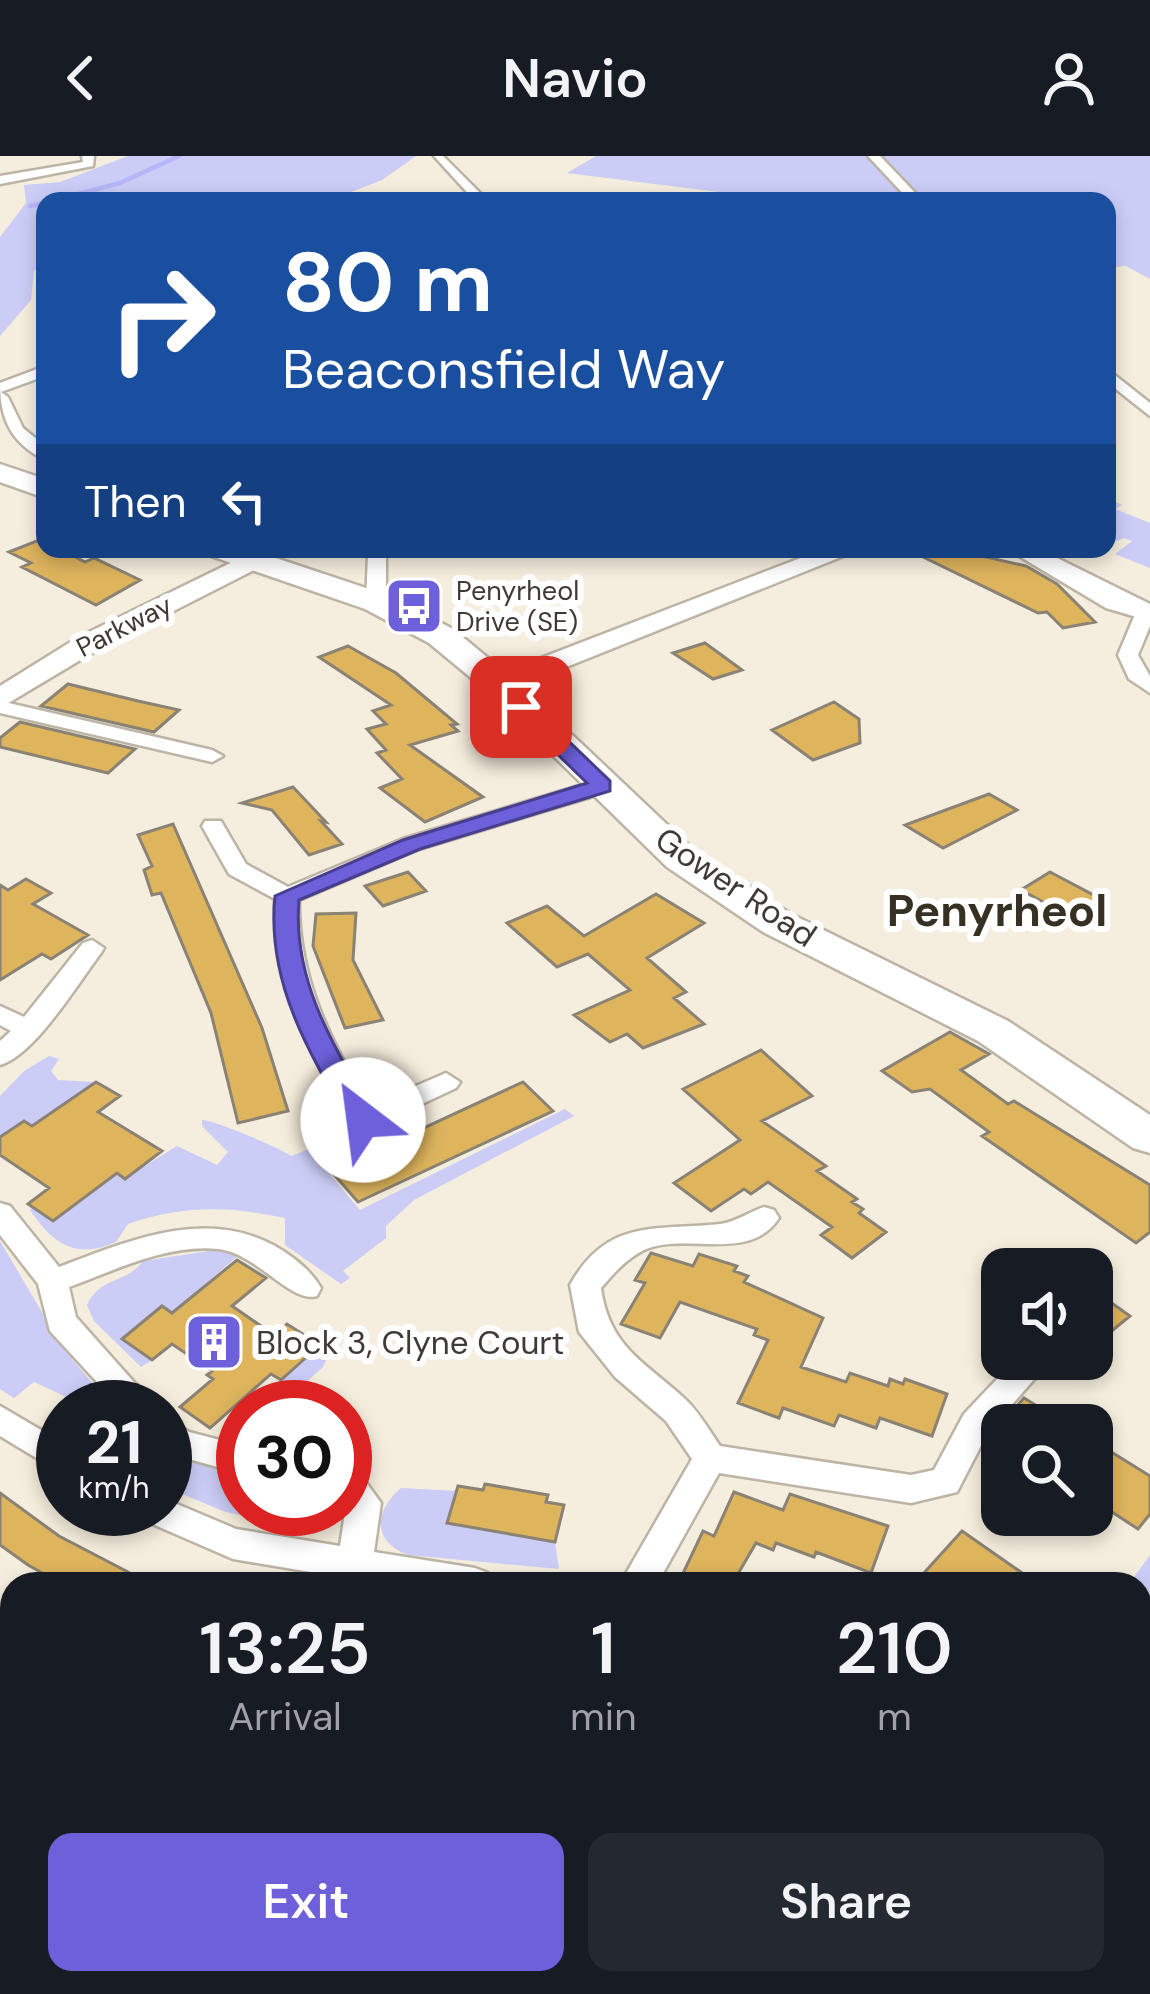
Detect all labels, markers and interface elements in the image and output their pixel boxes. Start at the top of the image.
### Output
text: Navio [502,43,648,114]
icon: back [48,45,114,111]
icon: person [1036,45,1102,111]
text: 80 m [282,228,493,337]
icon: right [84,240,240,396]
text: Beaconsfield Way [282,334,725,405]
icon: left [211,468,277,534]
text: Then [84,472,187,531]
place label: Penyrheol Drive (SE) [456,573,579,639]
bus stop icon: Penyrheol Drive (SE) [383,575,445,637]
street label: Parkway [70,587,178,665]
pin [470,656,572,758]
icon: arrive [488,674,554,740]
street label: Gower Road [647,817,825,957]
district label: Penyrheol [887,881,1107,940]
position arrow [300,1057,426,1183]
map controls [981,1248,1113,1536]
button: sound [981,1248,1113,1380]
building icon: Block 3, Clyne Court [183,1311,245,1373]
place label: Block 3, Clyne Court [256,1321,565,1364]
speed limit sign: 30 [216,1380,372,1536]
text: 21 [86,1403,142,1482]
button: search [981,1404,1113,1536]
text: km/h [79,1468,149,1507]
text: 13:25 [199,1602,371,1695]
text: 1 [591,1602,616,1695]
text: 210 [836,1602,953,1695]
text: Arrival [228,1691,342,1742]
text: min [570,1691,637,1742]
text: m [877,1691,912,1742]
button: Exit [48,1833,564,1971]
button: Share [588,1833,1104,1971]

